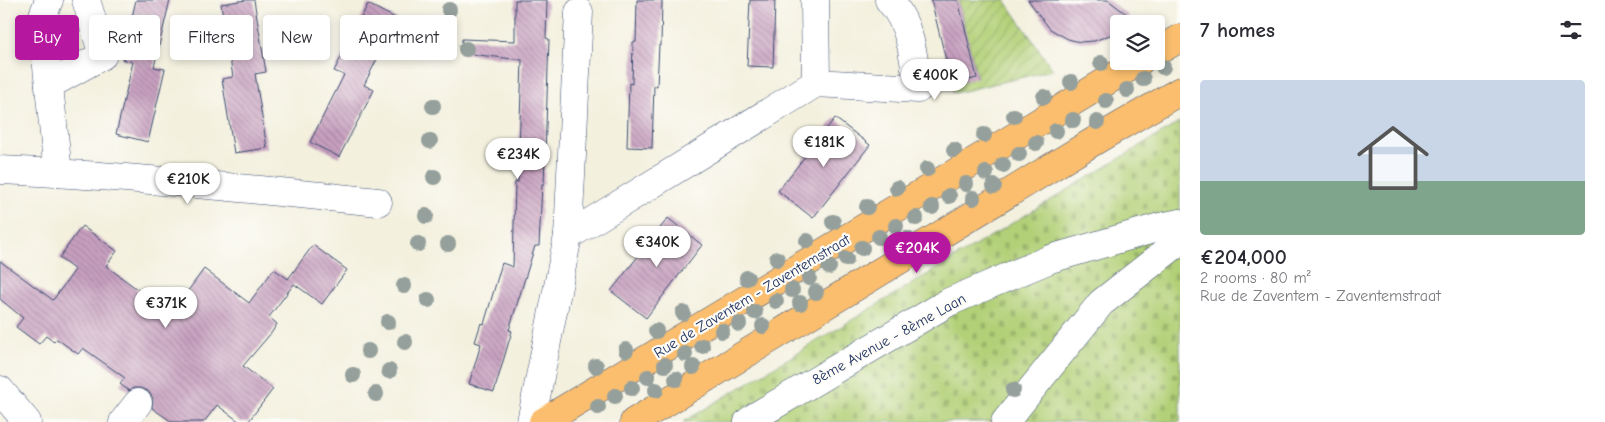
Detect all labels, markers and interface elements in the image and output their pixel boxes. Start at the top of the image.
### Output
chip: Buy [15,15,79,60]
chip: Rent [89,15,160,60]
chip: Filters [170,15,253,60]
chip: New [263,15,330,60]
chip: Apartment [340,15,457,60]
map controls [1110,15,1165,70]
button: layers [1110,15,1165,70]
icon: filters [1557,16,1585,44]
text: 7 homes [1200,18,1275,42]
pin: €400K [900,58,970,101]
text: €400K [912,66,958,84]
icon: home [1348,113,1438,203]
pin: €181K [789,126,859,168]
text: €181K [804,133,844,151]
pin: €234K [483,138,553,180]
text: €234K [496,145,540,163]
pin: €210K [153,162,223,205]
text: €210K [166,170,210,188]
pin: €340K [622,226,692,268]
street label: Rue de Zaventem - Zaventemstraat [651,230,854,362]
pin: €204K [882,232,952,274]
text: €340K [635,233,679,251]
text: €204K [895,239,939,257]
text: €204,000 [1200,245,1287,269]
text: 2 rooms · 80 m² [1200,269,1311,287]
pin: €371K [131,286,201,329]
text: Rue de Zaventem - Zaventemstraat [1200,287,1441,305]
street label: 8ème Avenue - 8ème Laan [809,289,969,389]
text: €371K [145,294,187,312]

